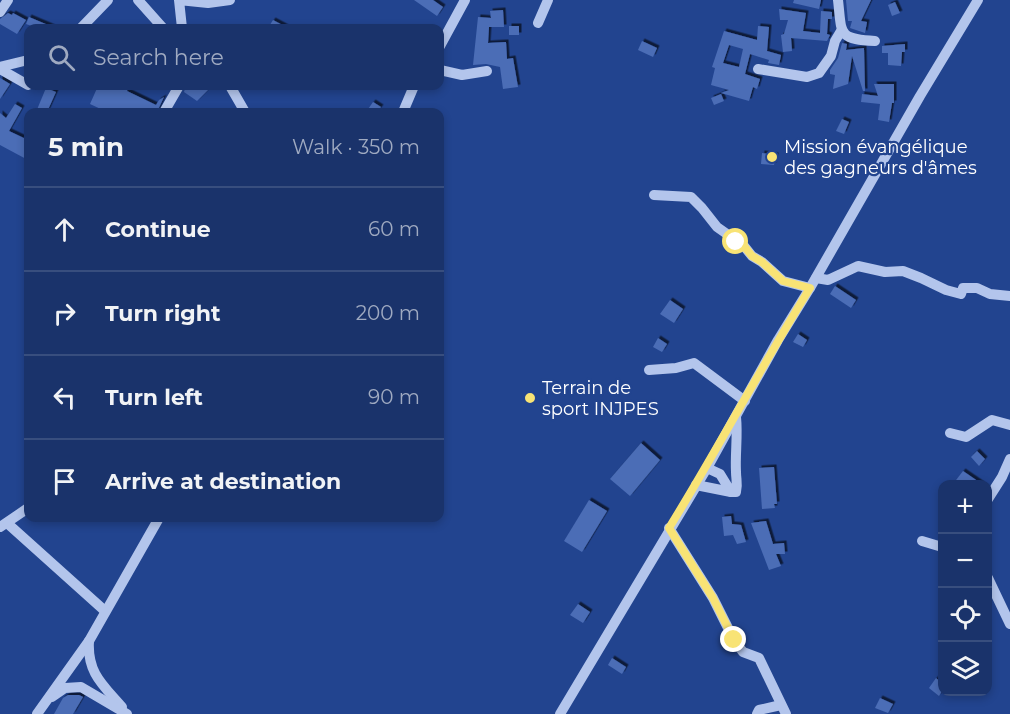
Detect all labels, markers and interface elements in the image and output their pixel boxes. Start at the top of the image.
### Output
search box [24,24,444,90]
icon: search [45,41,78,74]
text: Search here [93,44,224,71]
text: 5 min [48,131,124,163]
text: Walk · 350 m [292,135,420,159]
place label: Mission évangélique des gagneurs d'âmes [784,136,977,179]
marker: Mission évangélique des gagneurs d'âmes [765,150,779,164]
icon: ahead [48,213,81,246]
text: Continue [105,216,211,243]
text: 60 m [368,217,420,241]
route start [722,228,748,254]
icon: right [48,297,81,330]
text: Turn right [105,300,220,327]
text: 200 m [356,301,420,325]
place label: Terrain de sport INJPES [542,377,659,420]
icon: left [48,381,81,414]
text: Turn left [105,384,203,411]
text: 90 m [368,385,420,409]
marker: Terrain de sport INJPES [523,391,537,405]
icon: arrive [48,465,81,498]
text: Arrive at destination [105,468,341,495]
map controls [938,480,992,696]
button: + [938,480,992,534]
button: − [938,534,992,588]
button: locate [938,588,992,642]
route end [720,626,746,652]
button: layers [938,642,992,696]

